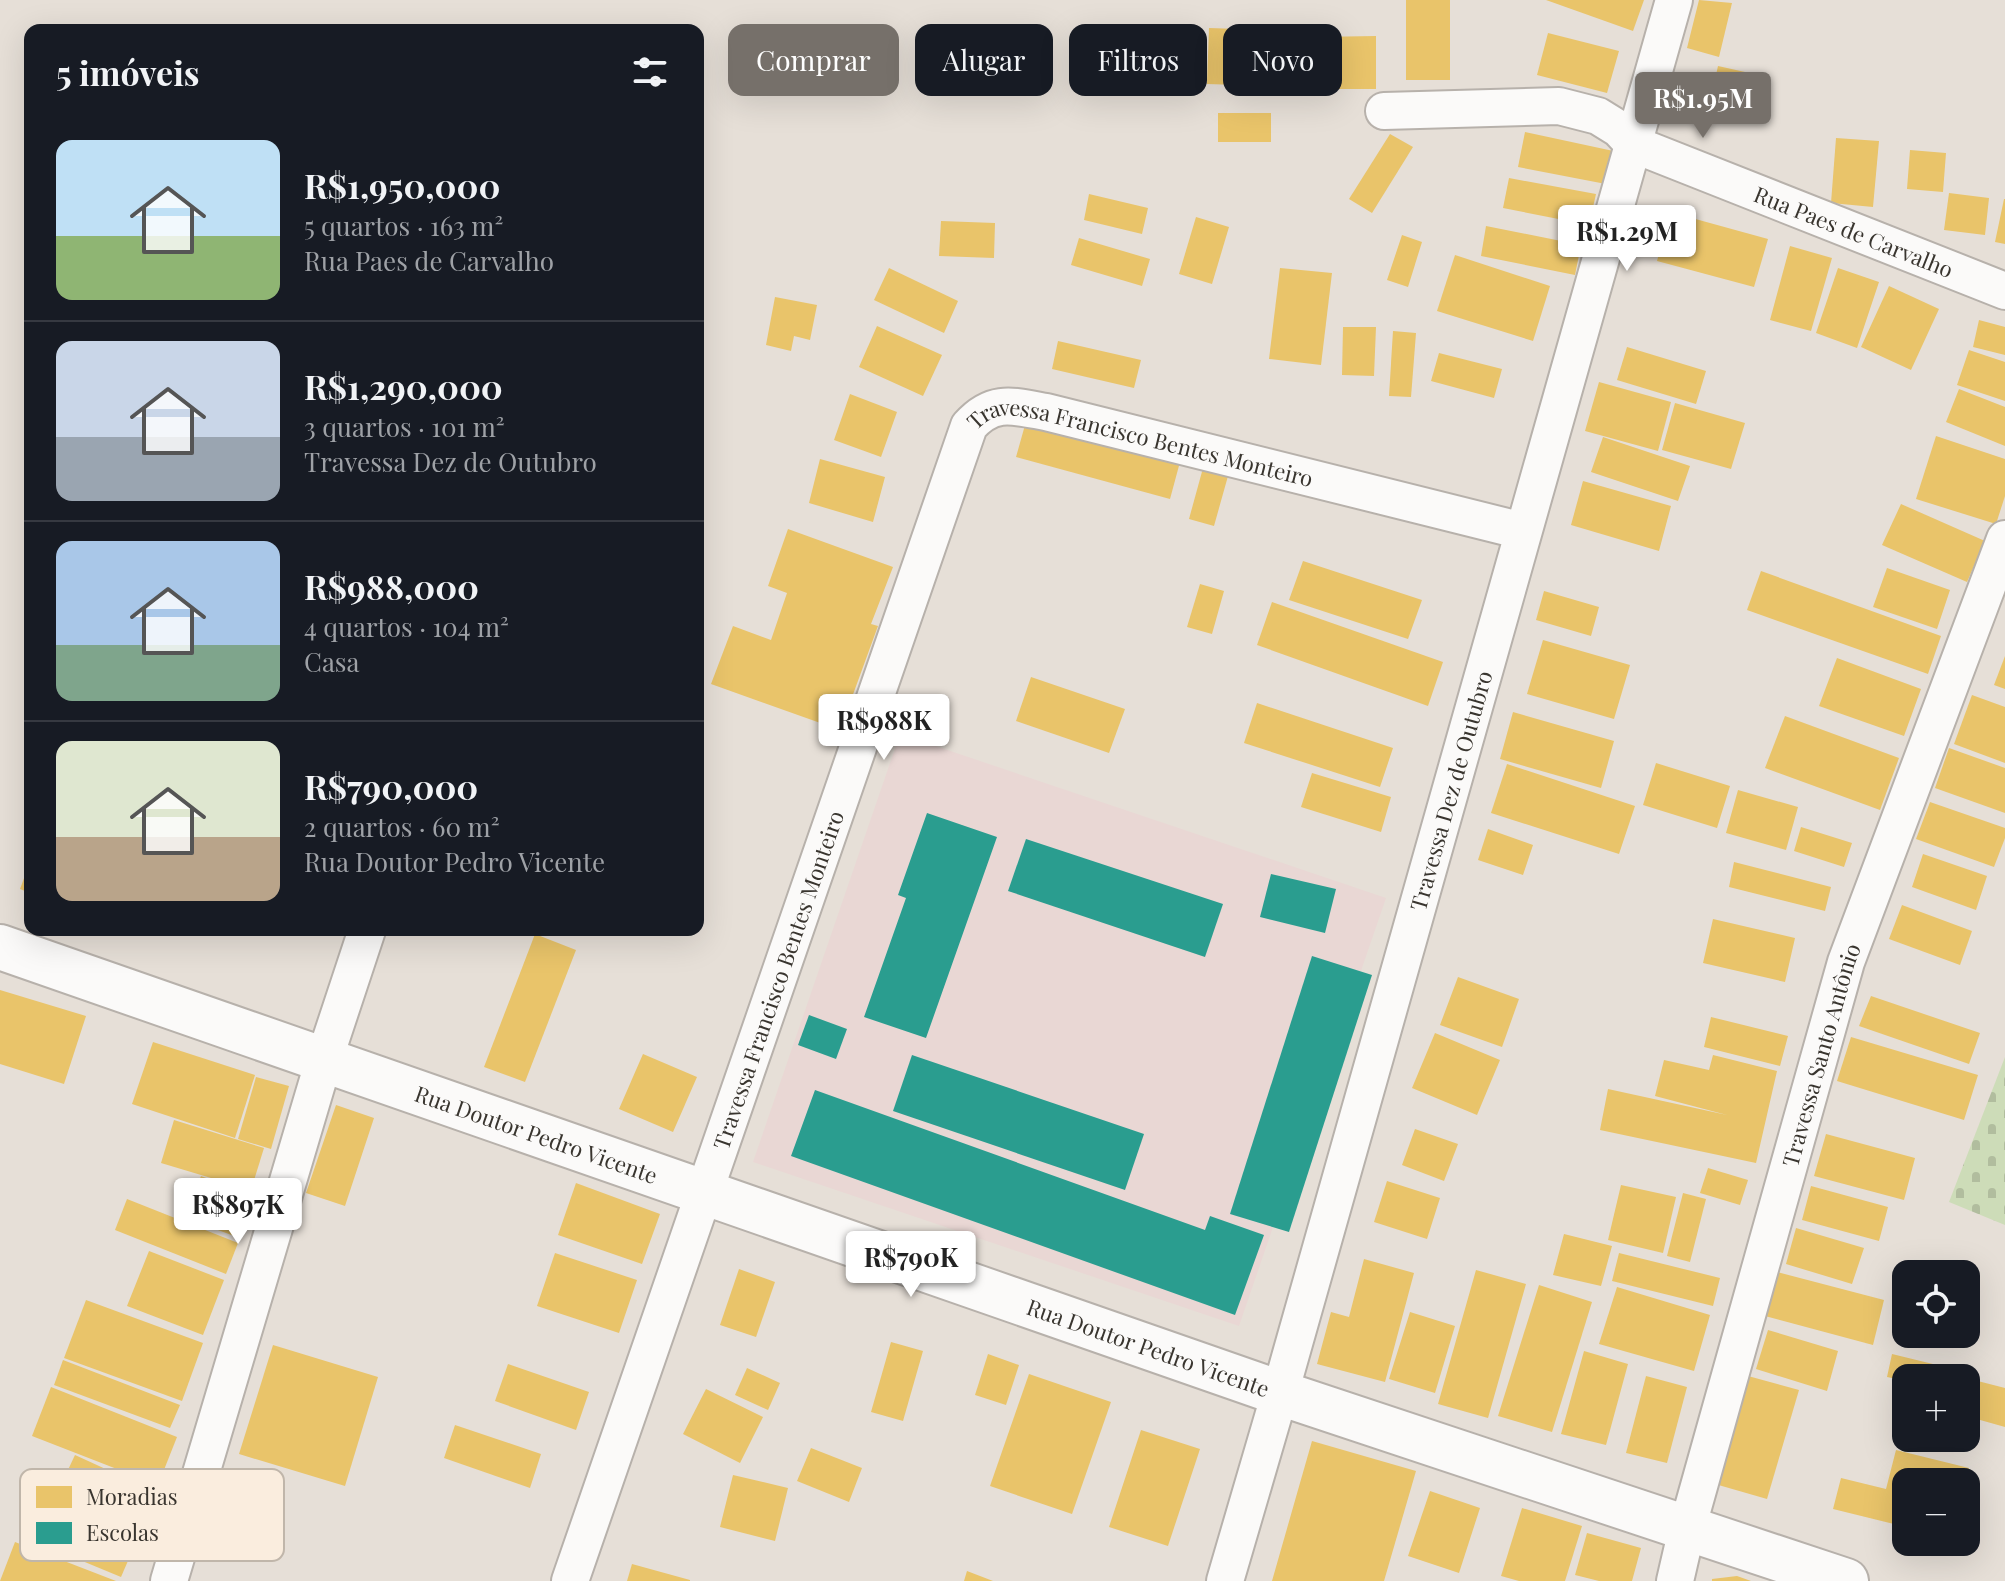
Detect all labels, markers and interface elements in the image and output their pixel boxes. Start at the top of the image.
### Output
chip: Comprar [728,24,899,96]
chip: Alugar [915,24,1053,96]
chip: Filtros [1069,24,1207,96]
chip: Novo [1223,24,1342,96]
text: 5 imóveis [56,49,200,95]
icon: filters [628,50,672,94]
pin: R$1.95M [1629,72,1777,140]
text: R$1.95M [1653,80,1753,115]
text: R$1,950,000 [304,162,500,208]
icon: home [120,172,216,268]
street label: Rua Paes de Carvalho [1750,178,1958,284]
pin: R$1.29M [1553,205,1701,273]
text: 5 quartos · 163 m² [304,208,503,243]
text: R$1.29M [1576,213,1678,248]
text: Rua Paes de Carvalho [304,243,554,278]
text: R$1,290,000 [304,363,503,409]
icon: home [120,373,216,469]
street label: Travessa Francisco Bentes Monteiro [960,391,1316,493]
text: 3 quartos · 101 m² [304,409,505,444]
text: Travessa Dez de Outubro [304,444,597,479]
text: R$988,000 [304,563,479,609]
icon: home [120,573,216,669]
text: 4 quartos · 104 m² [304,609,509,644]
text: Casa [304,644,359,679]
street label: Travessa Dez de Outubro [1402,667,1499,914]
pin: R$988K [819,694,949,762]
text: R$988K [836,702,932,737]
text: R$790,000 [304,763,478,809]
icon: home [120,773,216,869]
street label: Travessa Francisco Bentes Monteiro [705,806,850,1153]
text: 2 quartos · 60 m² [304,809,499,844]
text: Rua Doutor Pedro Vicente [304,844,605,879]
street label: Travessa Santo Antônio [1774,939,1867,1170]
street label: Rua Doutor Pedro Vicente [411,1078,662,1190]
pin: R$897K [173,1178,303,1246]
text: R$897K [192,1186,284,1221]
pin: R$790K [846,1231,976,1299]
text: R$790K [864,1239,958,1274]
map controls [1892,1260,1980,1556]
button: locate [1892,1260,1980,1348]
street label: Rua Doutor Pedro Vicente [1023,1291,1274,1403]
button: + [1892,1364,1980,1452]
button: − [1892,1468,1980,1556]
legend [20,1469,284,1561]
text: Moradias [86,1481,178,1511]
text: Escolas [86,1517,159,1547]

